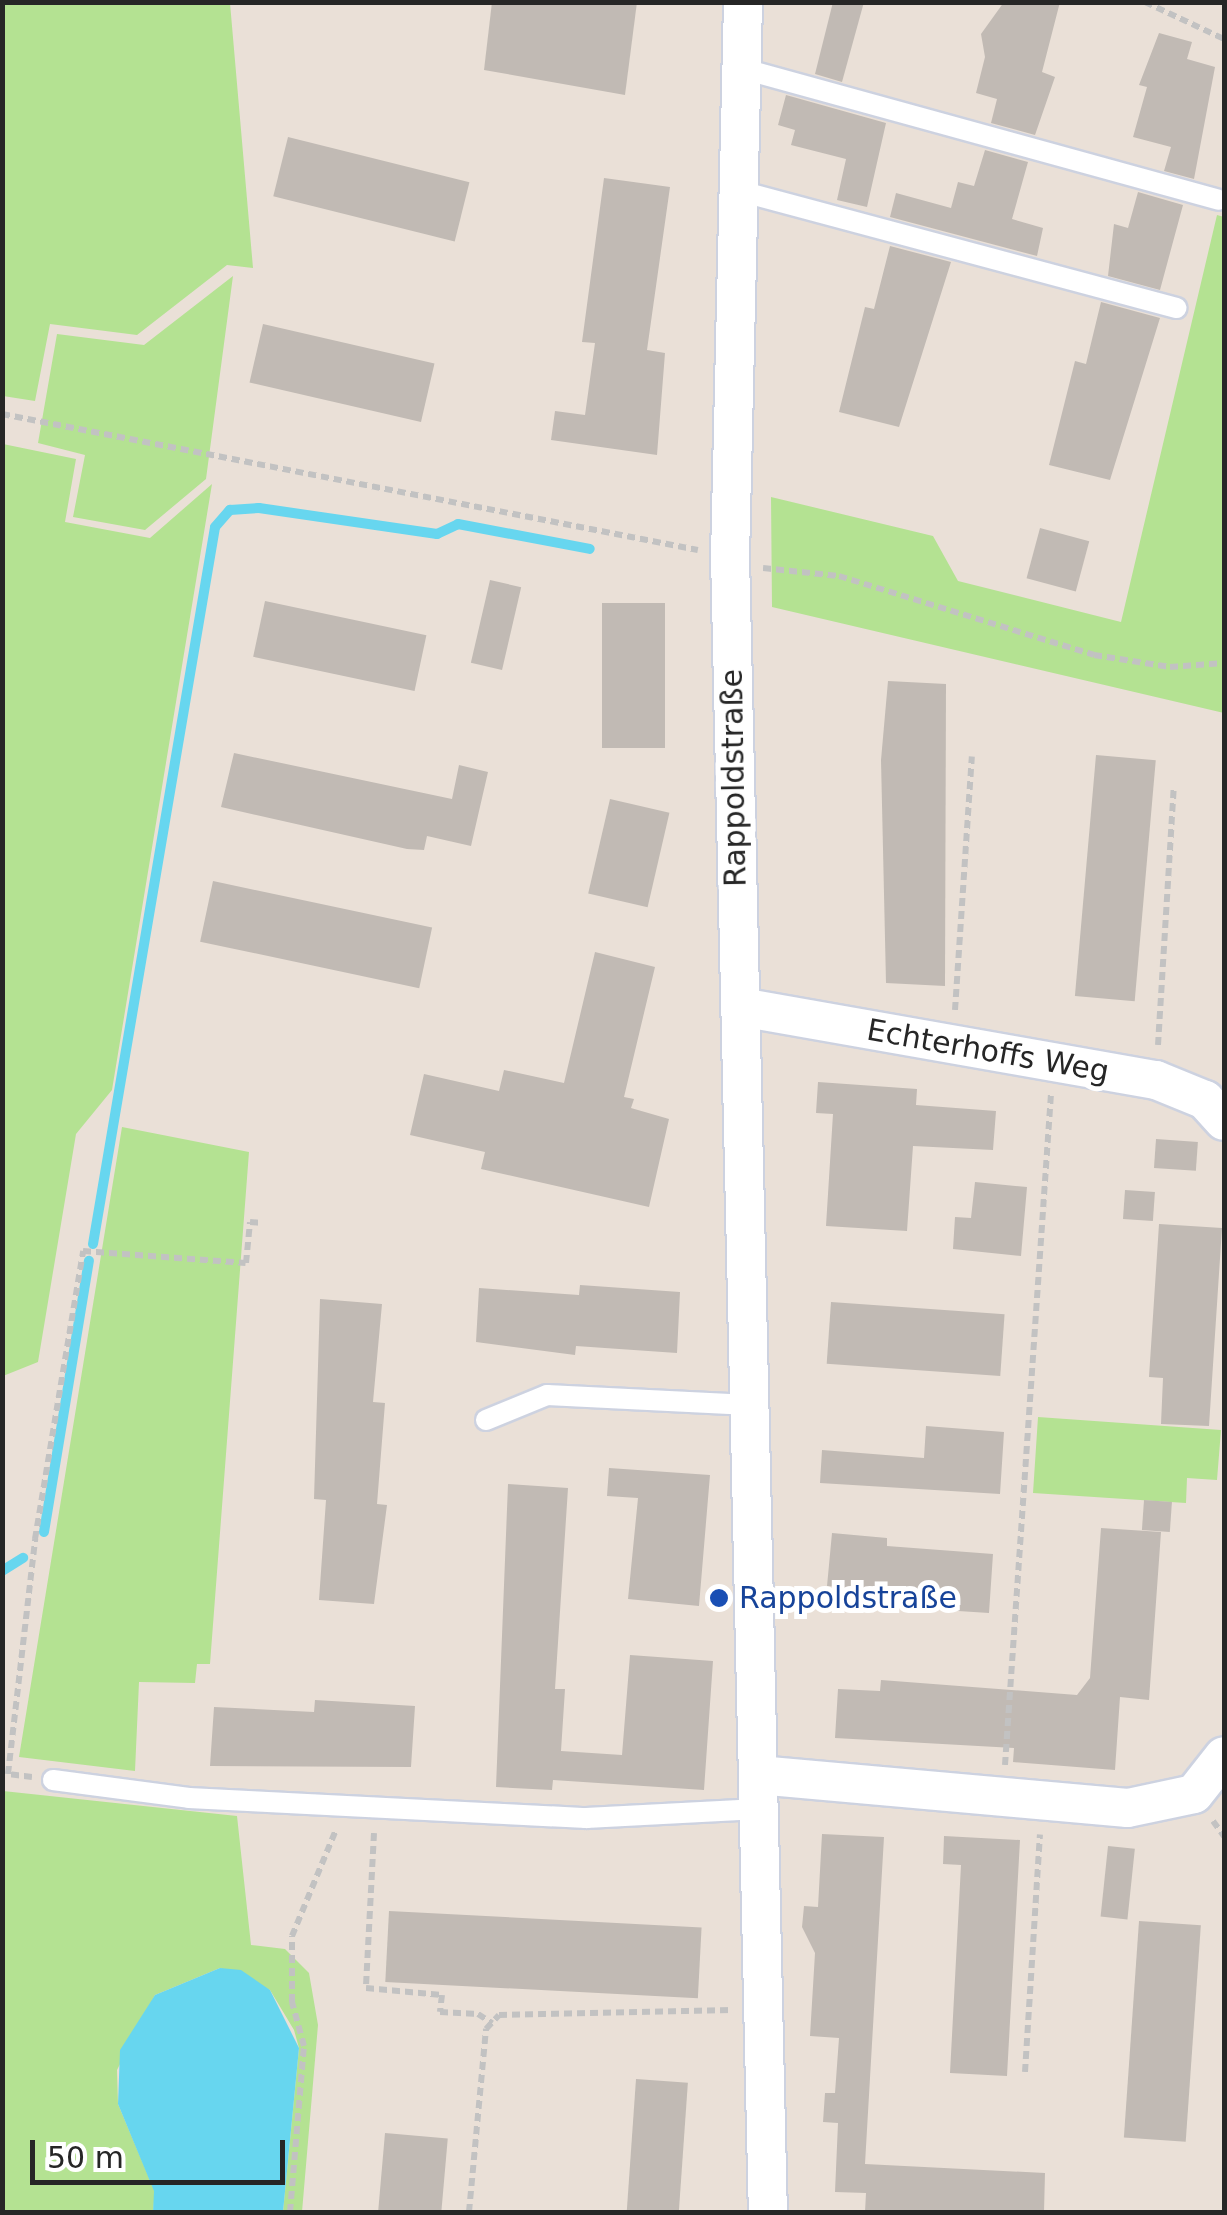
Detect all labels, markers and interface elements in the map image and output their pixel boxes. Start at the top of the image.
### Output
street label: Rappoldstraße [714,669,754,887]
street label: Echterhoffs Weg [864,1012,1112,1090]
place label: Rappoldstraße [739,1580,957,1616]
marker: Rappoldstraße [708,1587,730,1609]
scale bar [35,2120,290,2182]
text: 50 m [47,2140,124,2175]

